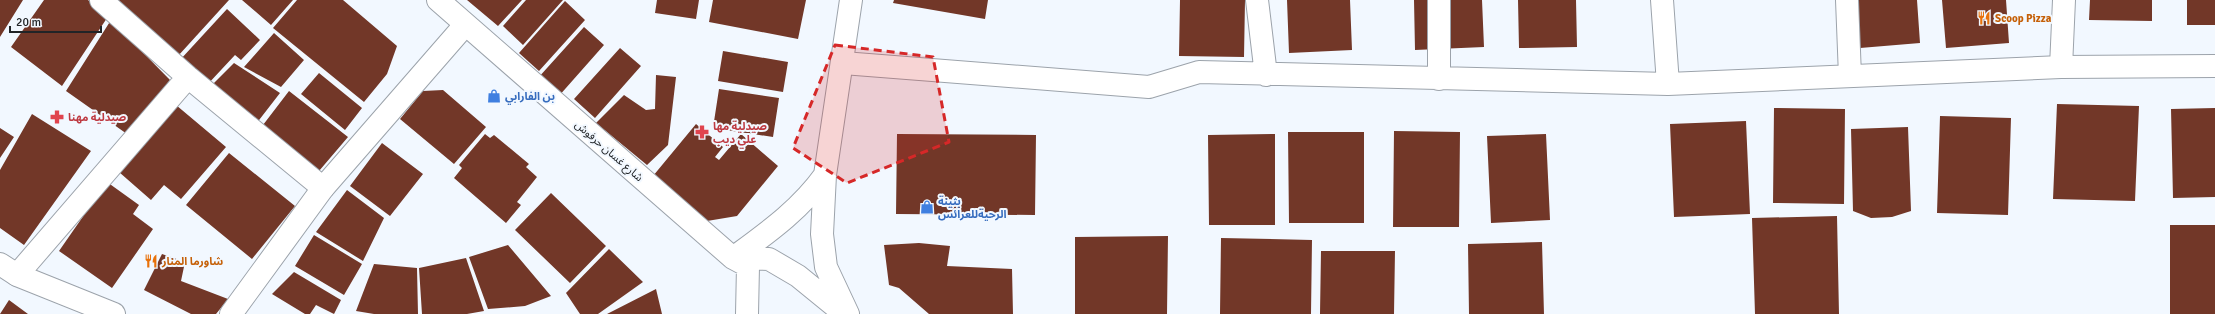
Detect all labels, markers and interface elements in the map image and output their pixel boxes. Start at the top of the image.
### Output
scale bar [10,8,101,34]
restaurant icon: Scoop Pizza [1976,10,1992,26]
place label: Scoop Pizza [1995,12,2052,25]
text: 20 m [16,15,41,30]
shop icon: بن الفارابي [486,88,502,104]
place label: بن الفارابي [505,90,555,105]
pharmacy icon: صيدلية مهنا [49,109,65,125]
place label: صيدلية مهنا [68,111,126,124]
street label: شارع غسان حرفوش [572,118,646,185]
place label: صيدلية مها علي ديب [713,120,767,148]
pharmacy icon: صيدلية مها علي ديب [694,124,710,140]
place label: بثينة الرحيةللعرائس [938,195,1006,221]
shop icon: بثينة الرحيةللعرائس [919,199,935,215]
restaurant icon: شاورما المنار [143,253,159,269]
place label: شاورما المنار [161,255,223,268]

